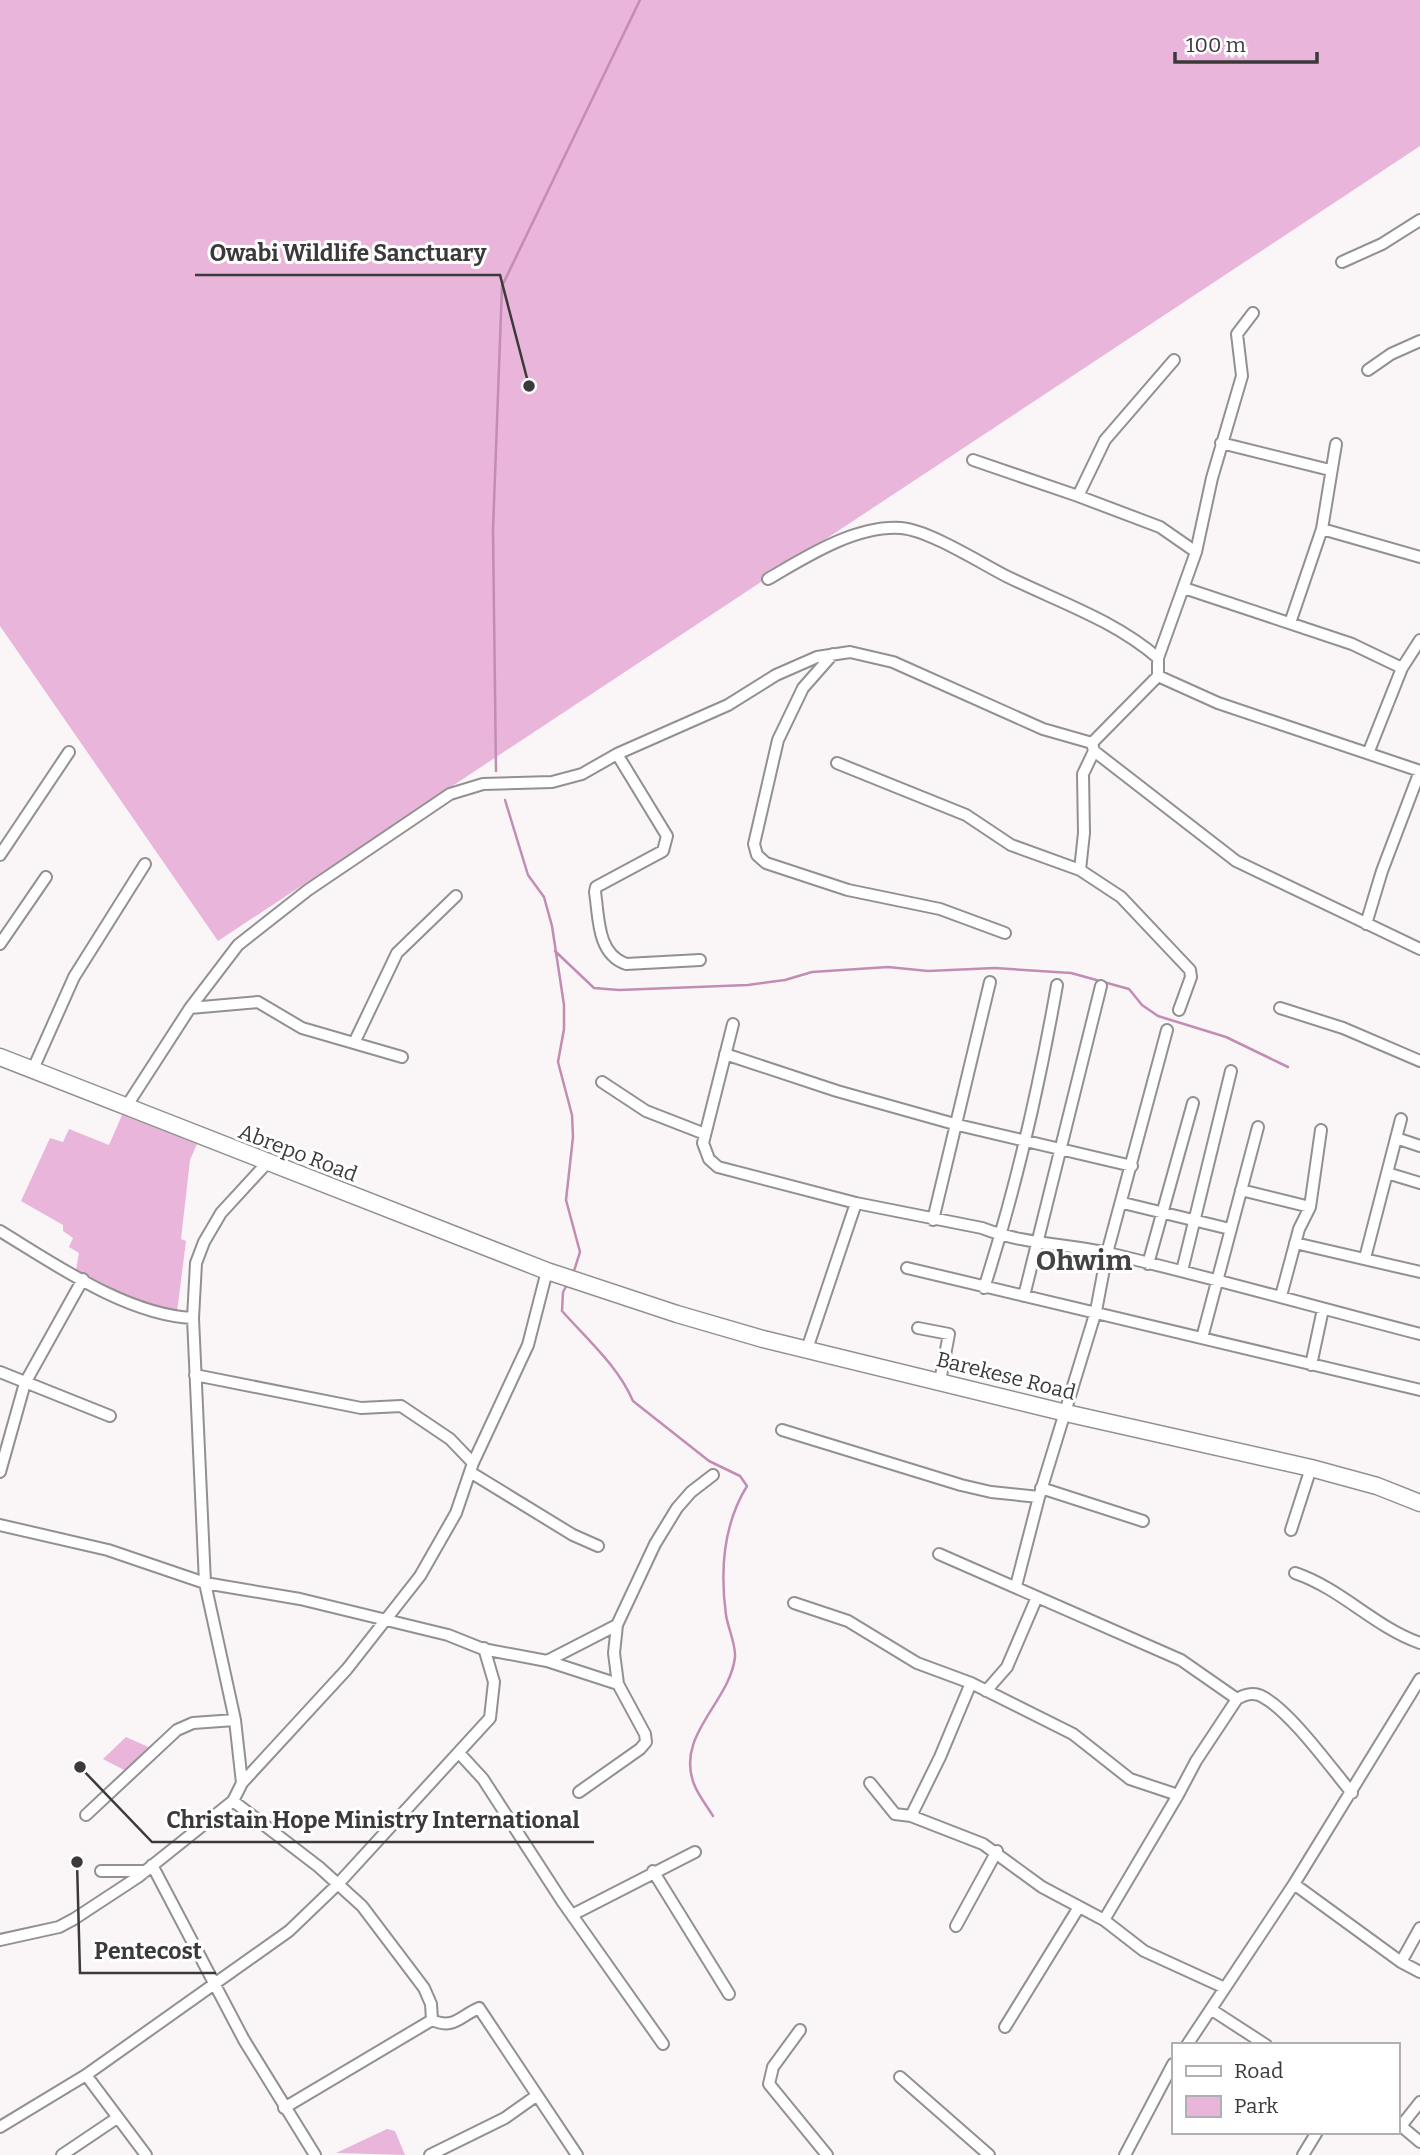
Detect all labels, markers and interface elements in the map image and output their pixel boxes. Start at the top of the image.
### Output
scale bar [1175,21,1317,65]
text: 100 m [1186,32,1246,58]
callout: Owabi Wildlife Sanctuary [195,231,500,275]
text: Owabi Wildlife Sanctuary [209,239,487,267]
street label: Abrepo Road [235,1118,361,1188]
district label: Ohwim [1036,1244,1132,1277]
street label: Barekese Road [934,1346,1078,1406]
callout: Christain Hope Ministry International [152,1798,594,1842]
text: Christain Hope Ministry International [166,1806,580,1834]
callout: Pentecost [80,1929,216,1973]
text: Pentecost [94,1937,202,1965]
legend [1172,2043,1399,2134]
text: Road [1234,2058,1283,2084]
text: Park [1234,2093,1278,2119]

